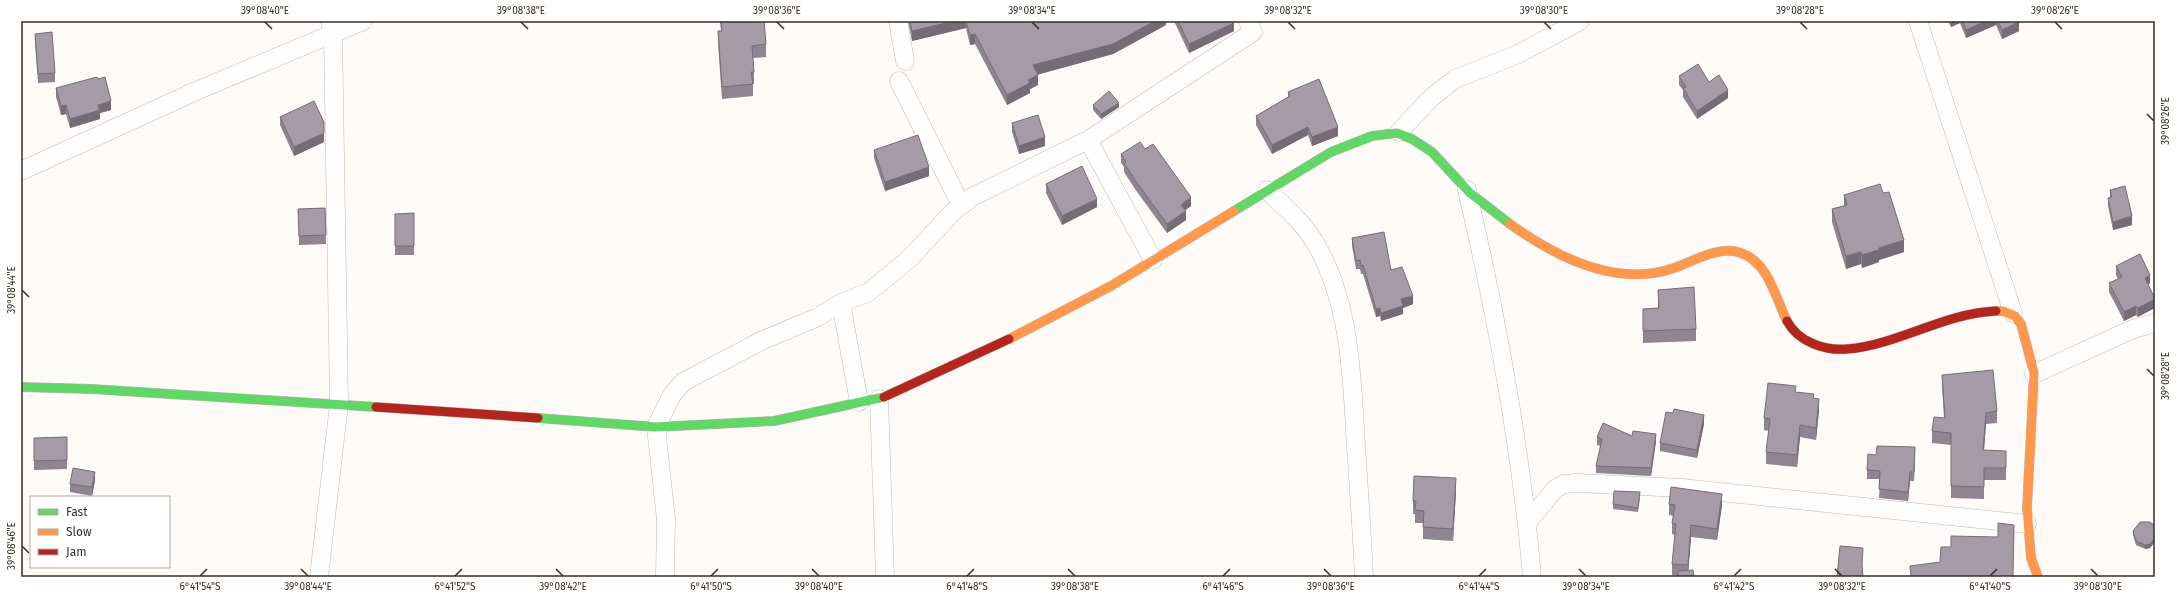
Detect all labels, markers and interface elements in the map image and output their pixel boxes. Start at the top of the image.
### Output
text: 39°08'40"E [241,5,289,17]
text: 39°08'38"E [497,5,545,17]
text: 39°08'36"E [753,5,801,17]
text: 39°08'34"E [1008,5,1056,17]
text: 39°08'32"E [1264,5,1312,17]
text: 39°08'30"E [1520,5,1568,17]
text: 39°08'28"E [1776,5,1824,17]
text: 39°08'26"E [2031,5,2079,17]
text: 39°08'26"E [2160,97,2172,145]
text: 39°08'44"E [6,266,18,314]
text: 39°08'28"E [2160,352,2172,400]
legend [30,496,170,568]
text: Fast [66,505,88,519]
text: 39°08'46"E [6,522,18,570]
text: Slow [66,525,92,539]
text: Jam [66,545,86,559]
text: 6°41'54"S [180,581,221,593]
text: 39°08'44"E [284,581,332,593]
text: 6°41'52"S [435,581,476,593]
text: 39°08'42"E [539,581,587,593]
text: 6°41'50"S [690,581,732,593]
text: 39°08'40"E [795,581,843,593]
text: 6°41'48"S [946,581,988,593]
text: 39°08'38"E [1051,581,1099,593]
text: 6°41'46"S [1202,581,1244,593]
text: 39°08'36"E [1307,581,1355,593]
text: 6°41'44"S [1459,581,1500,593]
text: 39°08'34"E [1562,581,1610,593]
text: 6°41'42"S [1714,581,1755,593]
text: 39°08'32"E [1818,581,1866,593]
text: 6°41'40"S [1969,581,2011,593]
text: 39°08'30"E [2074,581,2122,593]

